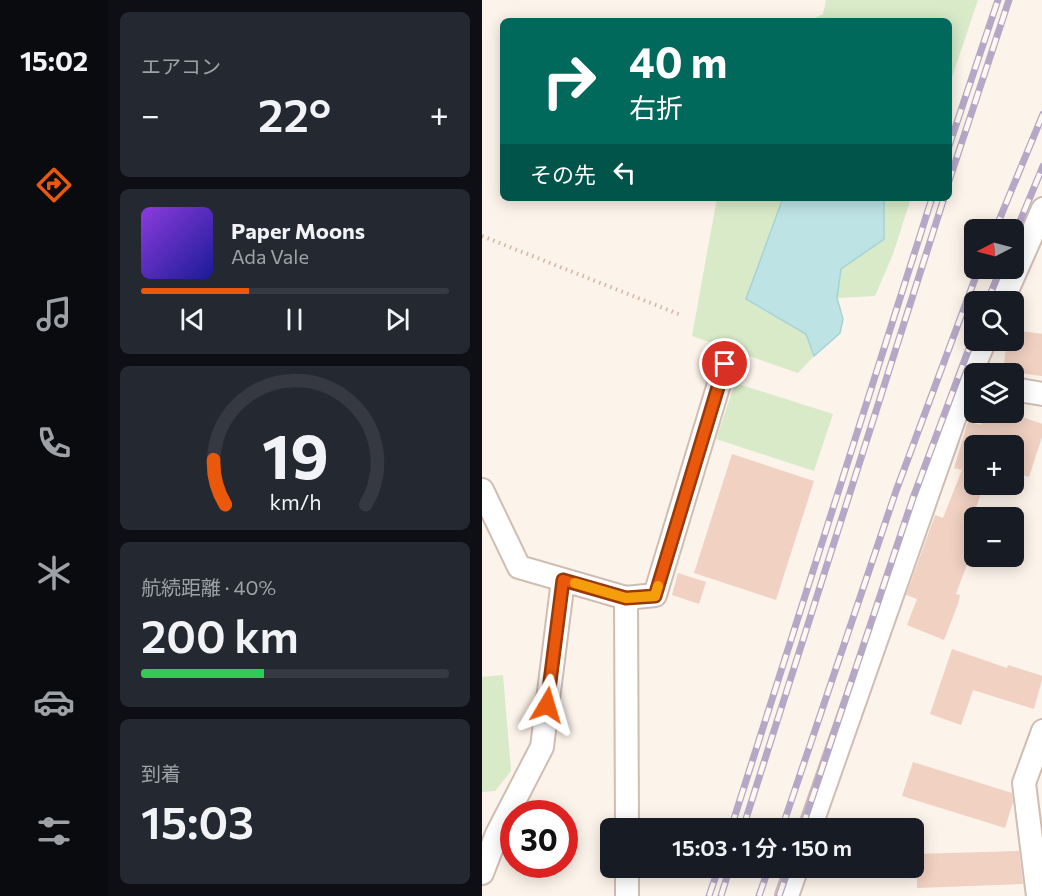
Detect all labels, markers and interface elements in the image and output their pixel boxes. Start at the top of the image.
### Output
text: 40 m [629,35,727,87]
icon: right [530,42,608,120]
text: 15:02 [20,44,88,77]
text: エアコン [141,54,221,78]
text: 22° [258,86,331,141]
text: 右折 [629,91,683,124]
text: − [141,93,160,134]
text: + [430,93,449,134]
icon: left [608,156,641,189]
text: その先 [530,161,596,188]
icon: directions [33,164,75,206]
text: Paper Moons [231,217,365,244]
north arrow [964,219,1024,279]
map controls [964,219,1024,567]
text: Ada Vale [231,244,309,268]
button: search [964,291,1024,351]
icon: music [33,293,75,335]
icon: previous [176,303,209,336]
icon: pause [278,303,311,336]
icon: next [381,303,414,336]
pin [699,338,750,389]
icon: arrive [708,347,741,380]
button: layers [964,363,1024,423]
text: 19 [262,416,328,492]
icon: phone [33,422,75,464]
button: + [964,435,1024,495]
text: km/h [269,488,321,514]
button: − [964,507,1024,567]
icon: climate [33,552,75,594]
text: 航続距離 · 40% [141,575,276,599]
text: 200 km [141,607,299,662]
position arrow [515,673,579,737]
icon: car [33,681,75,723]
text: 到着 [141,761,181,785]
text: 15:03 [141,793,254,848]
speed limit sign: 30 [500,800,578,878]
icon: filters [33,810,75,852]
text: 15:03 · 1 分 · 150 m [672,834,852,861]

